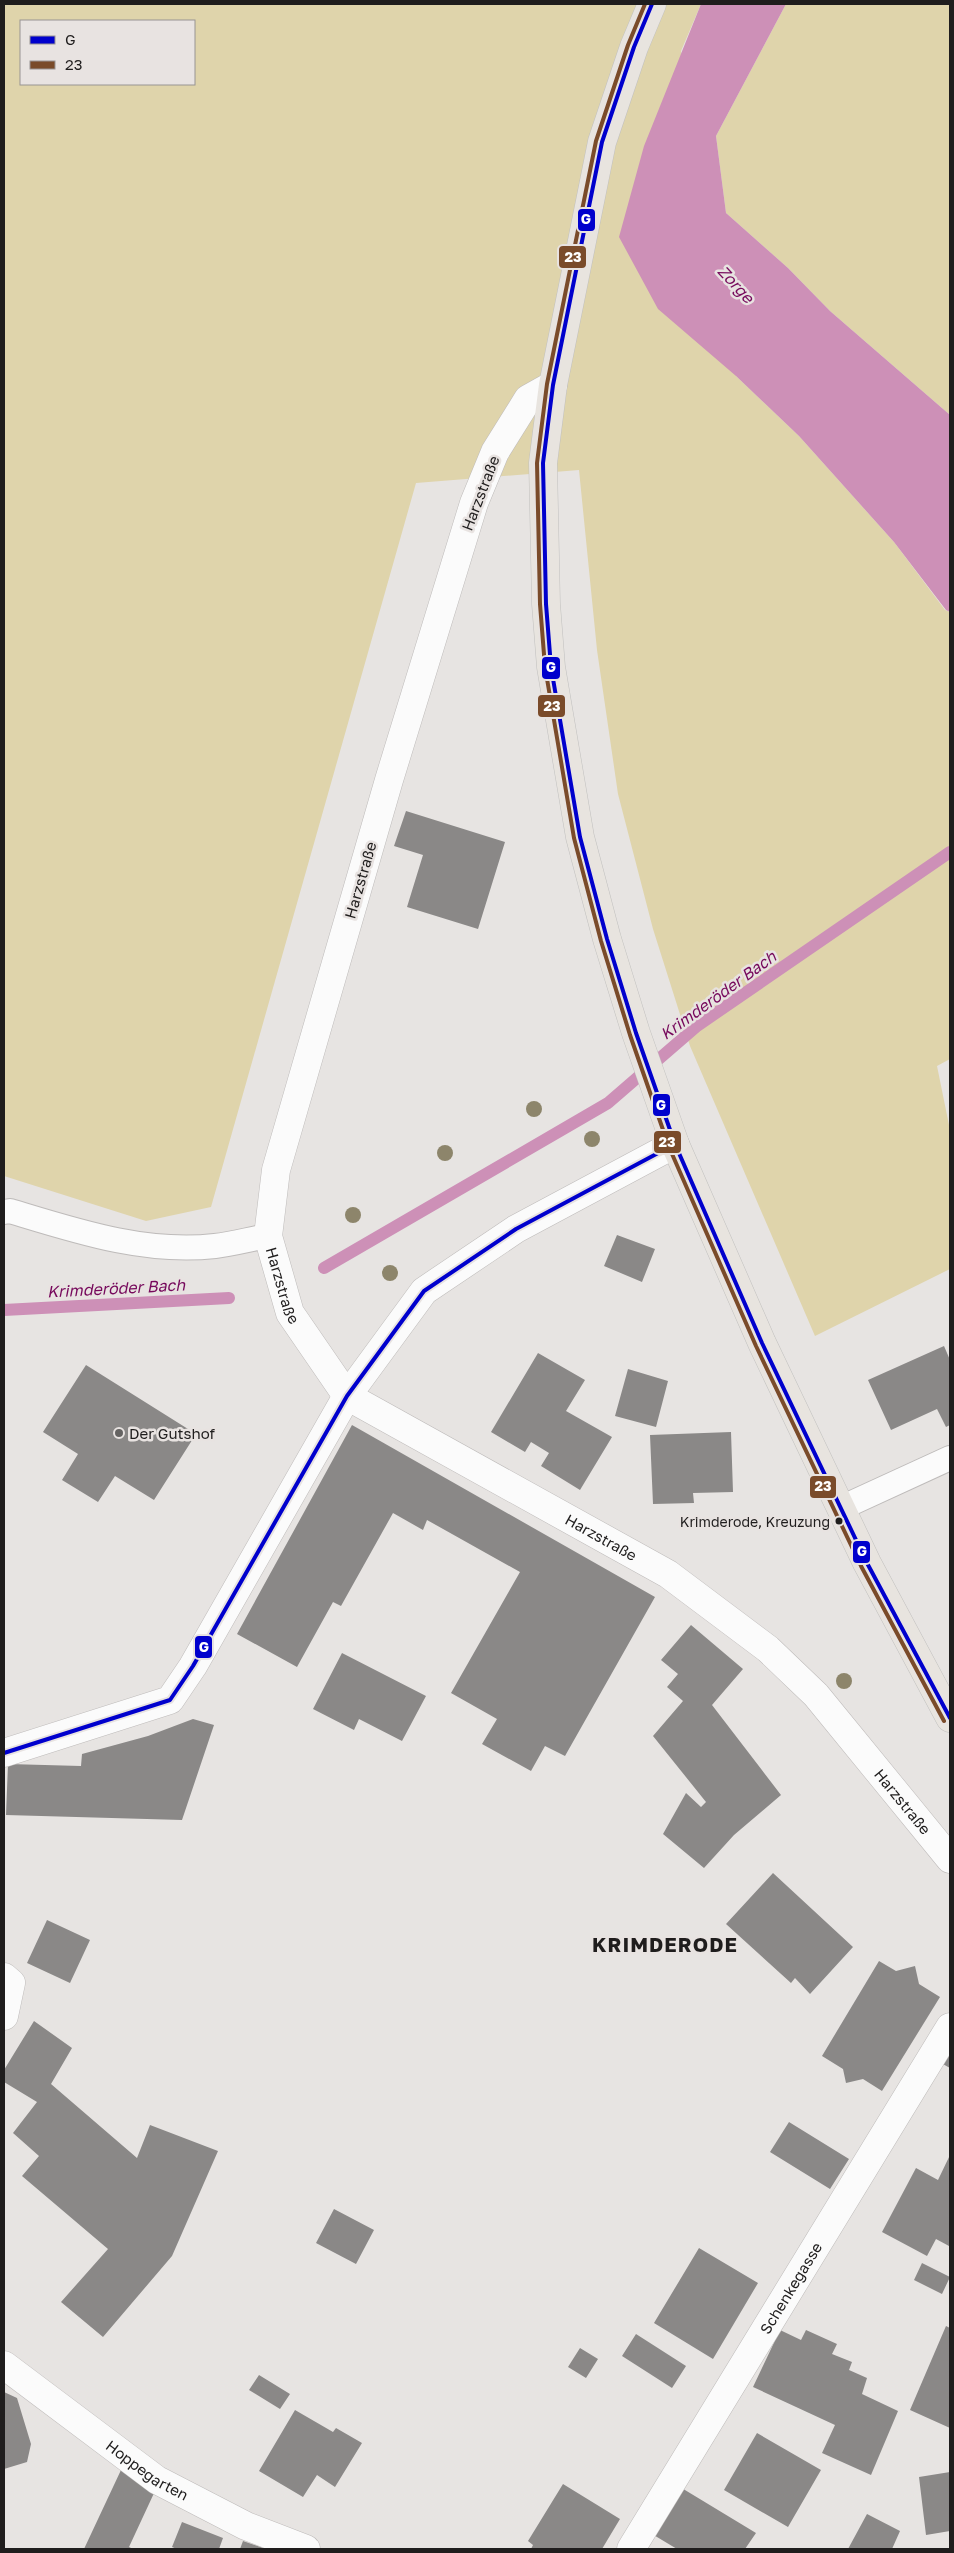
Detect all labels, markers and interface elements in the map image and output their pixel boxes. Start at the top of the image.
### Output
legend [20,20,195,85]
text: G [65,30,76,48]
text: 23 [65,55,82,73]
line badge: G [577,208,596,232]
text: G [581,210,591,227]
line badge: 23 [558,245,587,269]
text: 23 [564,248,582,265]
water label: Zorge [714,261,760,308]
street label: Harzstraße [457,453,503,533]
line badge: G [541,656,561,680]
text: G [546,658,556,675]
line badge: 23 [537,694,566,718]
text: 23 [543,697,561,714]
street label: Harzstraße [340,839,380,920]
water label: Krimderöder Bach [656,946,781,1044]
line badge: G [652,1093,671,1117]
text: G [656,1096,666,1113]
line badge: 23 [653,1130,682,1154]
text: 23 [658,1133,676,1150]
street label: Harzstraße [263,1245,304,1327]
water label: Krimderöder Bach [46,1274,187,1302]
place label: Der Gutshof [129,1424,215,1442]
marker: Der Gutshof [113,1427,125,1439]
line badge: 23 [809,1475,837,1499]
text: 23 [814,1477,832,1494]
street label: Harzstraße [562,1510,640,1564]
place label: Krimderode, Kreuzung [680,1513,830,1530]
marker: Krimderode, Kreuzung [834,1516,844,1526]
line badge: G [852,1540,871,1564]
text: G [857,1542,867,1559]
line badge: G [194,1635,213,1659]
text: G [199,1638,209,1655]
street label: Harzstraße [871,1765,935,1838]
district label: KRIMDERODE [592,1932,738,1956]
street label: Schenkegasse [756,2238,826,2337]
street label: Hoppegarten [103,2436,192,2504]

